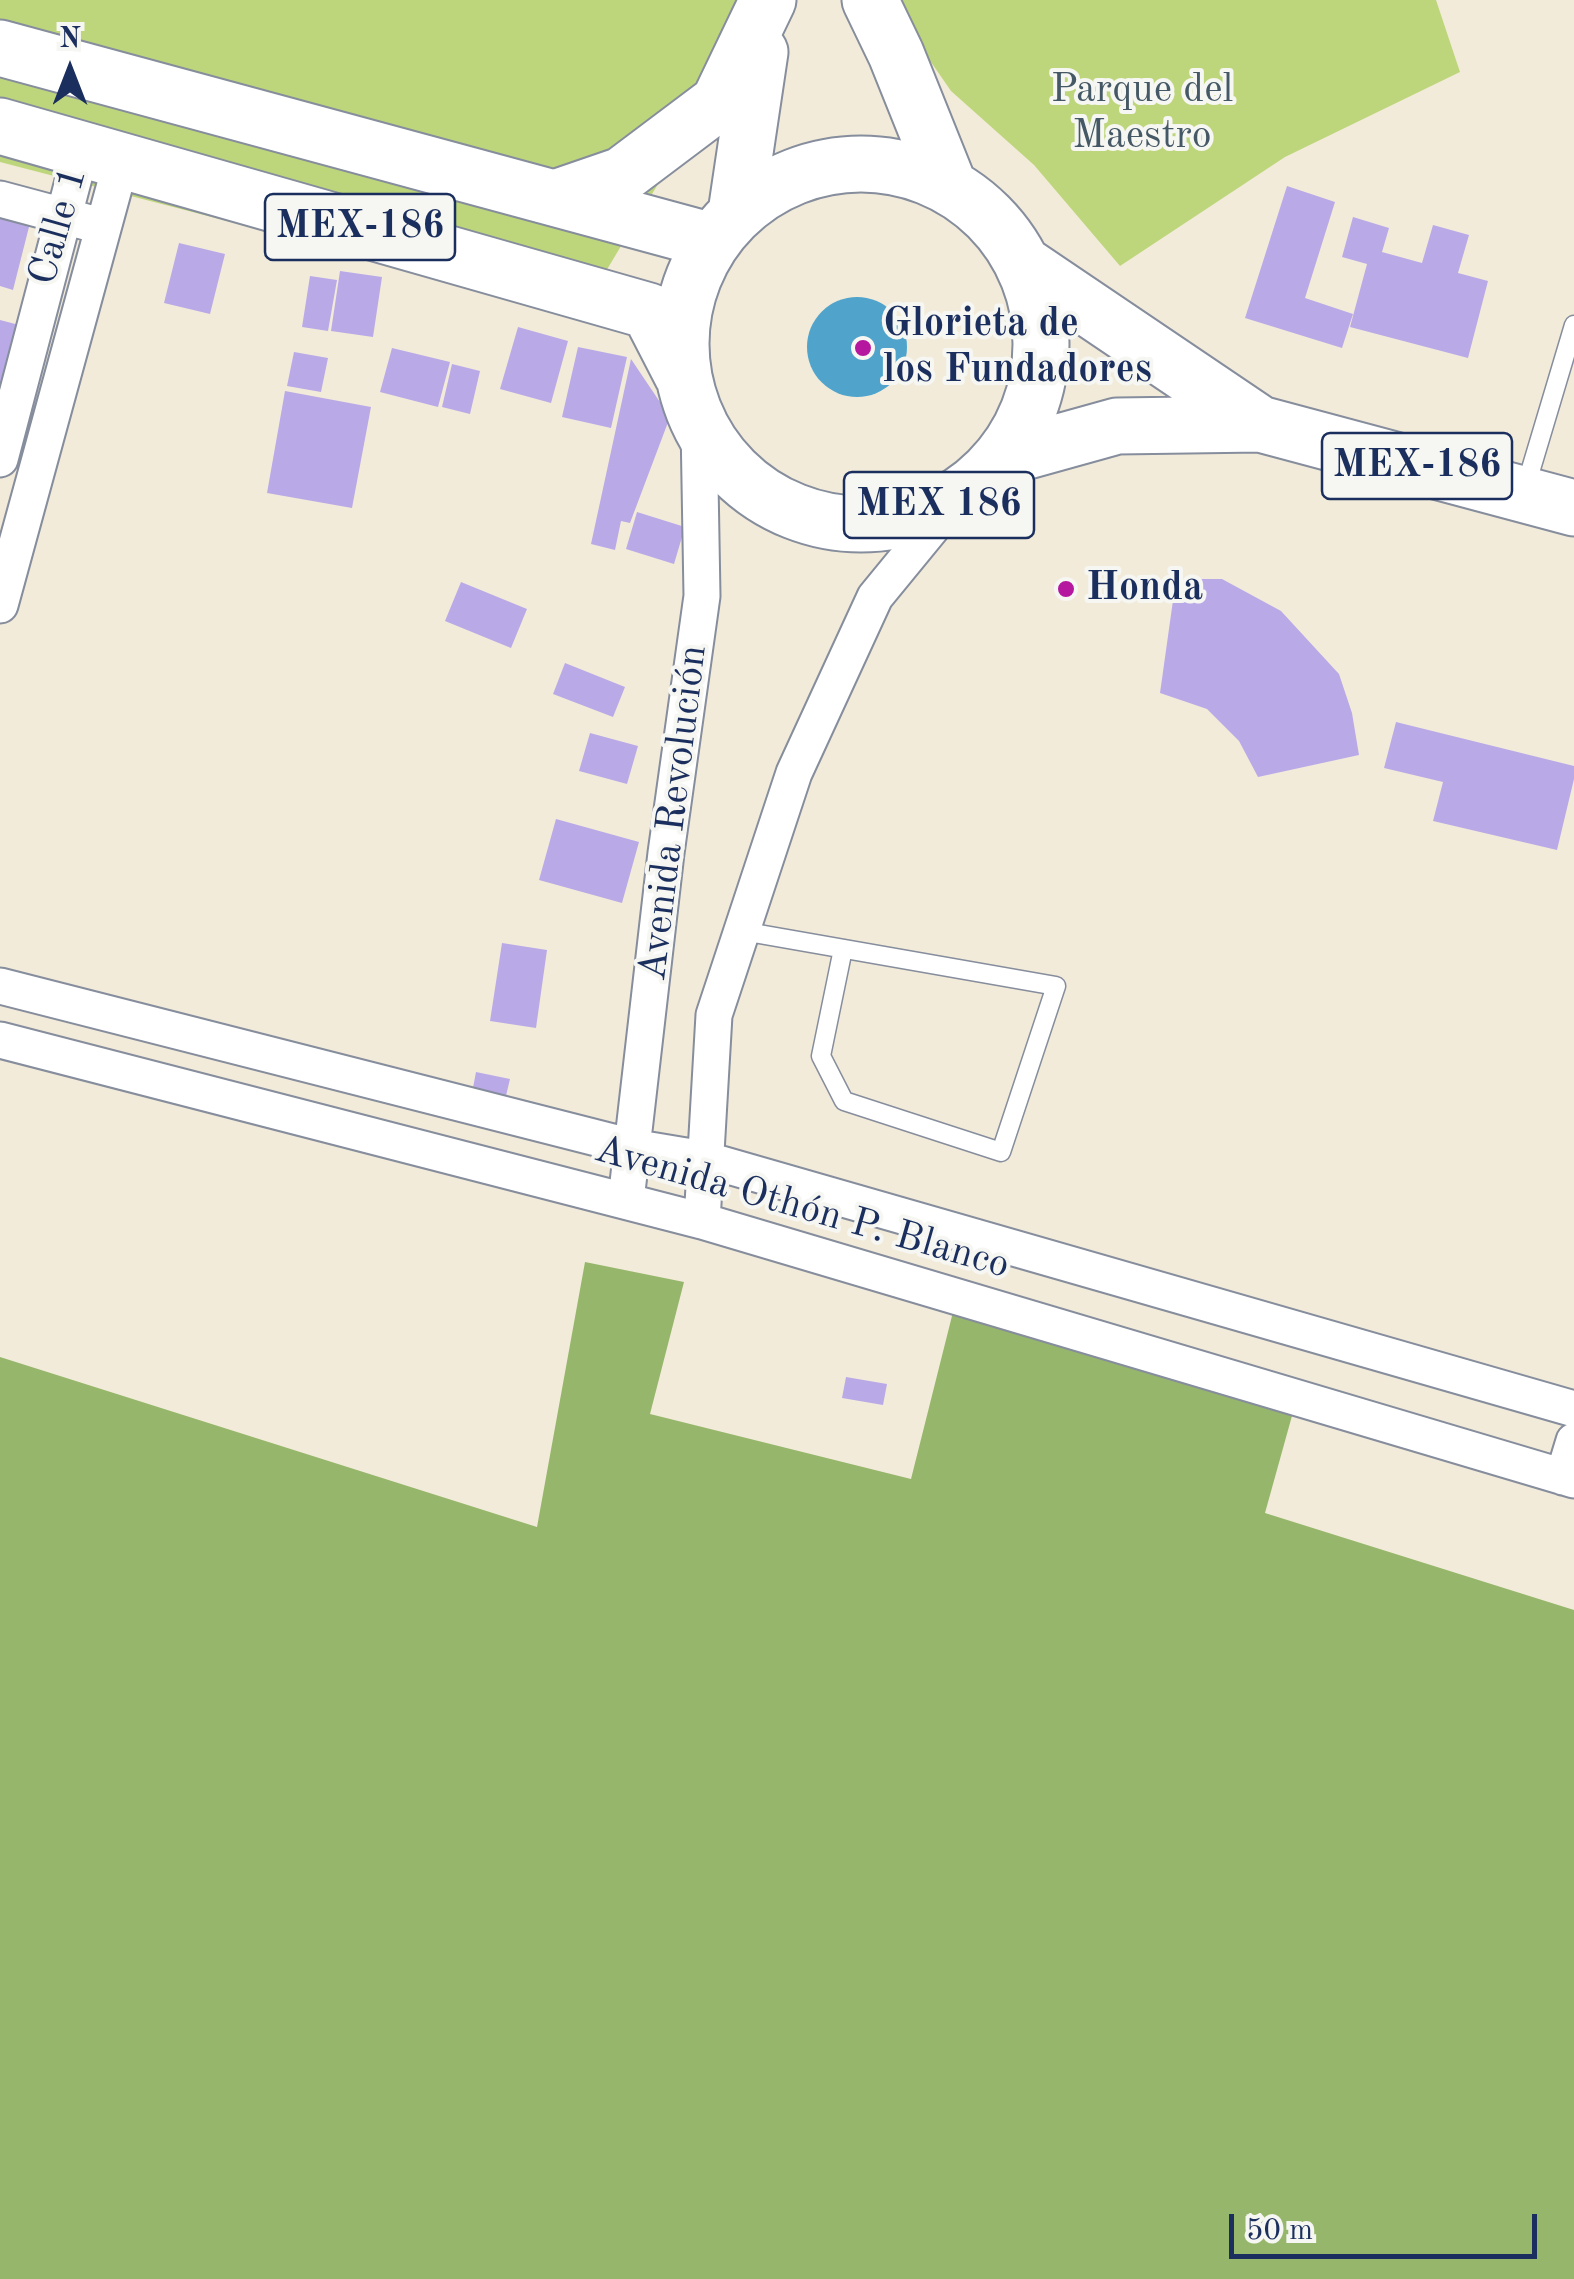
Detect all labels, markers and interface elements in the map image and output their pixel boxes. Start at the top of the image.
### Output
north arrow [20,20,120,120]
text: N [59,26,81,54]
park label: Parque del Maestro [1051,67,1233,161]
street label: Calle 1 [19,161,99,291]
road number: MEX-186 [265,194,455,260]
place label: Glorieta de los Fundadores [883,301,1152,395]
marker: Glorieta de los Fundadores [852,337,874,359]
road number: MEX-186 [1322,433,1512,499]
road number: MEX 186 [844,472,1034,538]
place label: Honda [1086,565,1203,613]
marker: Honda [1055,578,1077,600]
street label: Avenida Revolución [630,642,718,984]
street label: Avenida Othón P. Blanco [589,1126,1015,1290]
scale bar [1234,2194,1542,2256]
text: 50 m [1246,2216,1313,2246]

